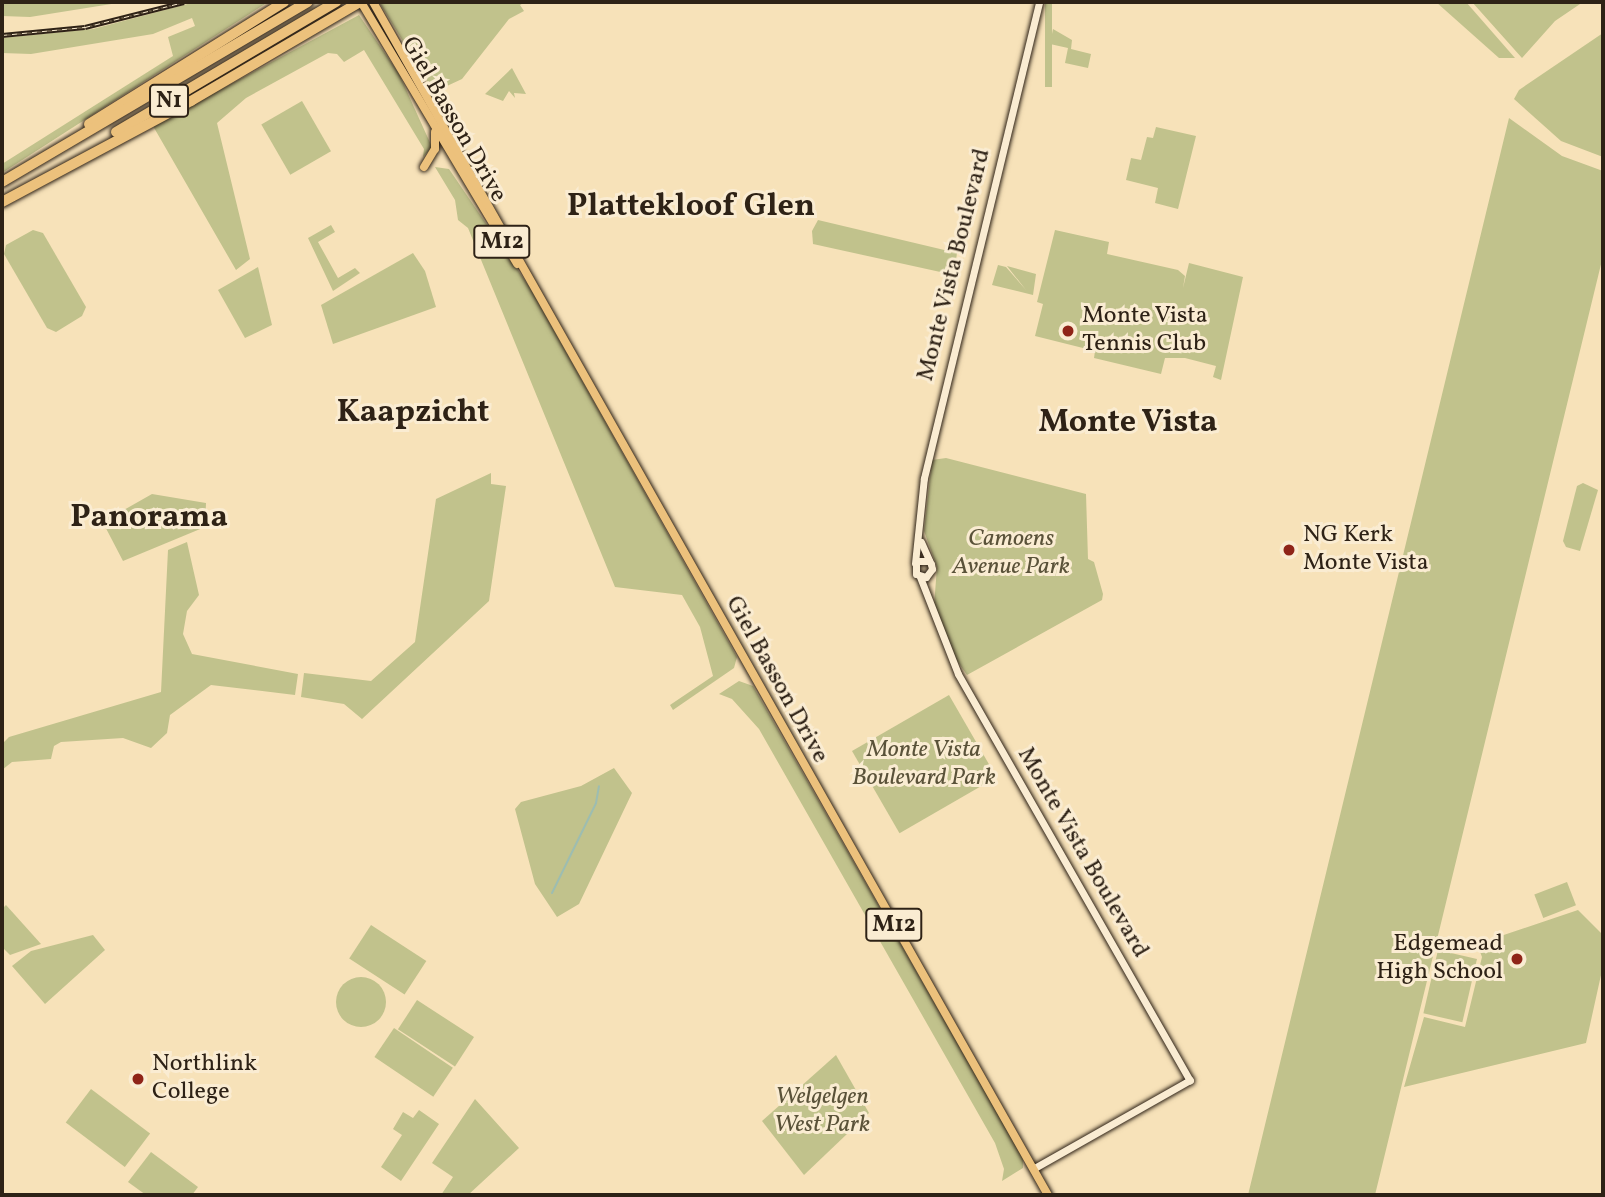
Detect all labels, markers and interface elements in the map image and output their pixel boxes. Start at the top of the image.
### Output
street label: Giel Basson Drive [394,32,512,208]
road number: N1 [148,82,190,120]
street label: Monte Vista Boulevard [912,146,998,384]
district label: Plattekloof Glen [568,188,814,226]
road number: M12 [472,222,532,262]
place label: Monte Vista Tennis Club [1082,303,1208,359]
marker: Monte Vista Tennis Club [1060,323,1076,339]
district label: Kaapzicht [337,394,489,432]
district label: Monte Vista [1038,404,1218,442]
district label: Panorama [70,499,228,537]
place label: NG Kerk Monte Vista [1303,522,1429,578]
park label: Camoens Avenue Park [952,526,1070,582]
marker: NG Kerk Monte Vista [1281,542,1297,558]
street label: Giel Basson Drive [718,592,834,768]
park label: Monte Vista Boulevard Park [852,737,996,793]
street label: Monte Vista Boulevard [1010,742,1154,964]
road number: M12 [864,906,924,944]
place label: Edgemead High School [1376,931,1503,987]
marker: Edgemead High School [1509,951,1525,967]
place label: Northlink College [152,1051,257,1107]
marker: Northlink College [130,1071,146,1087]
park label: Welgelgen West Park [774,1084,870,1140]

